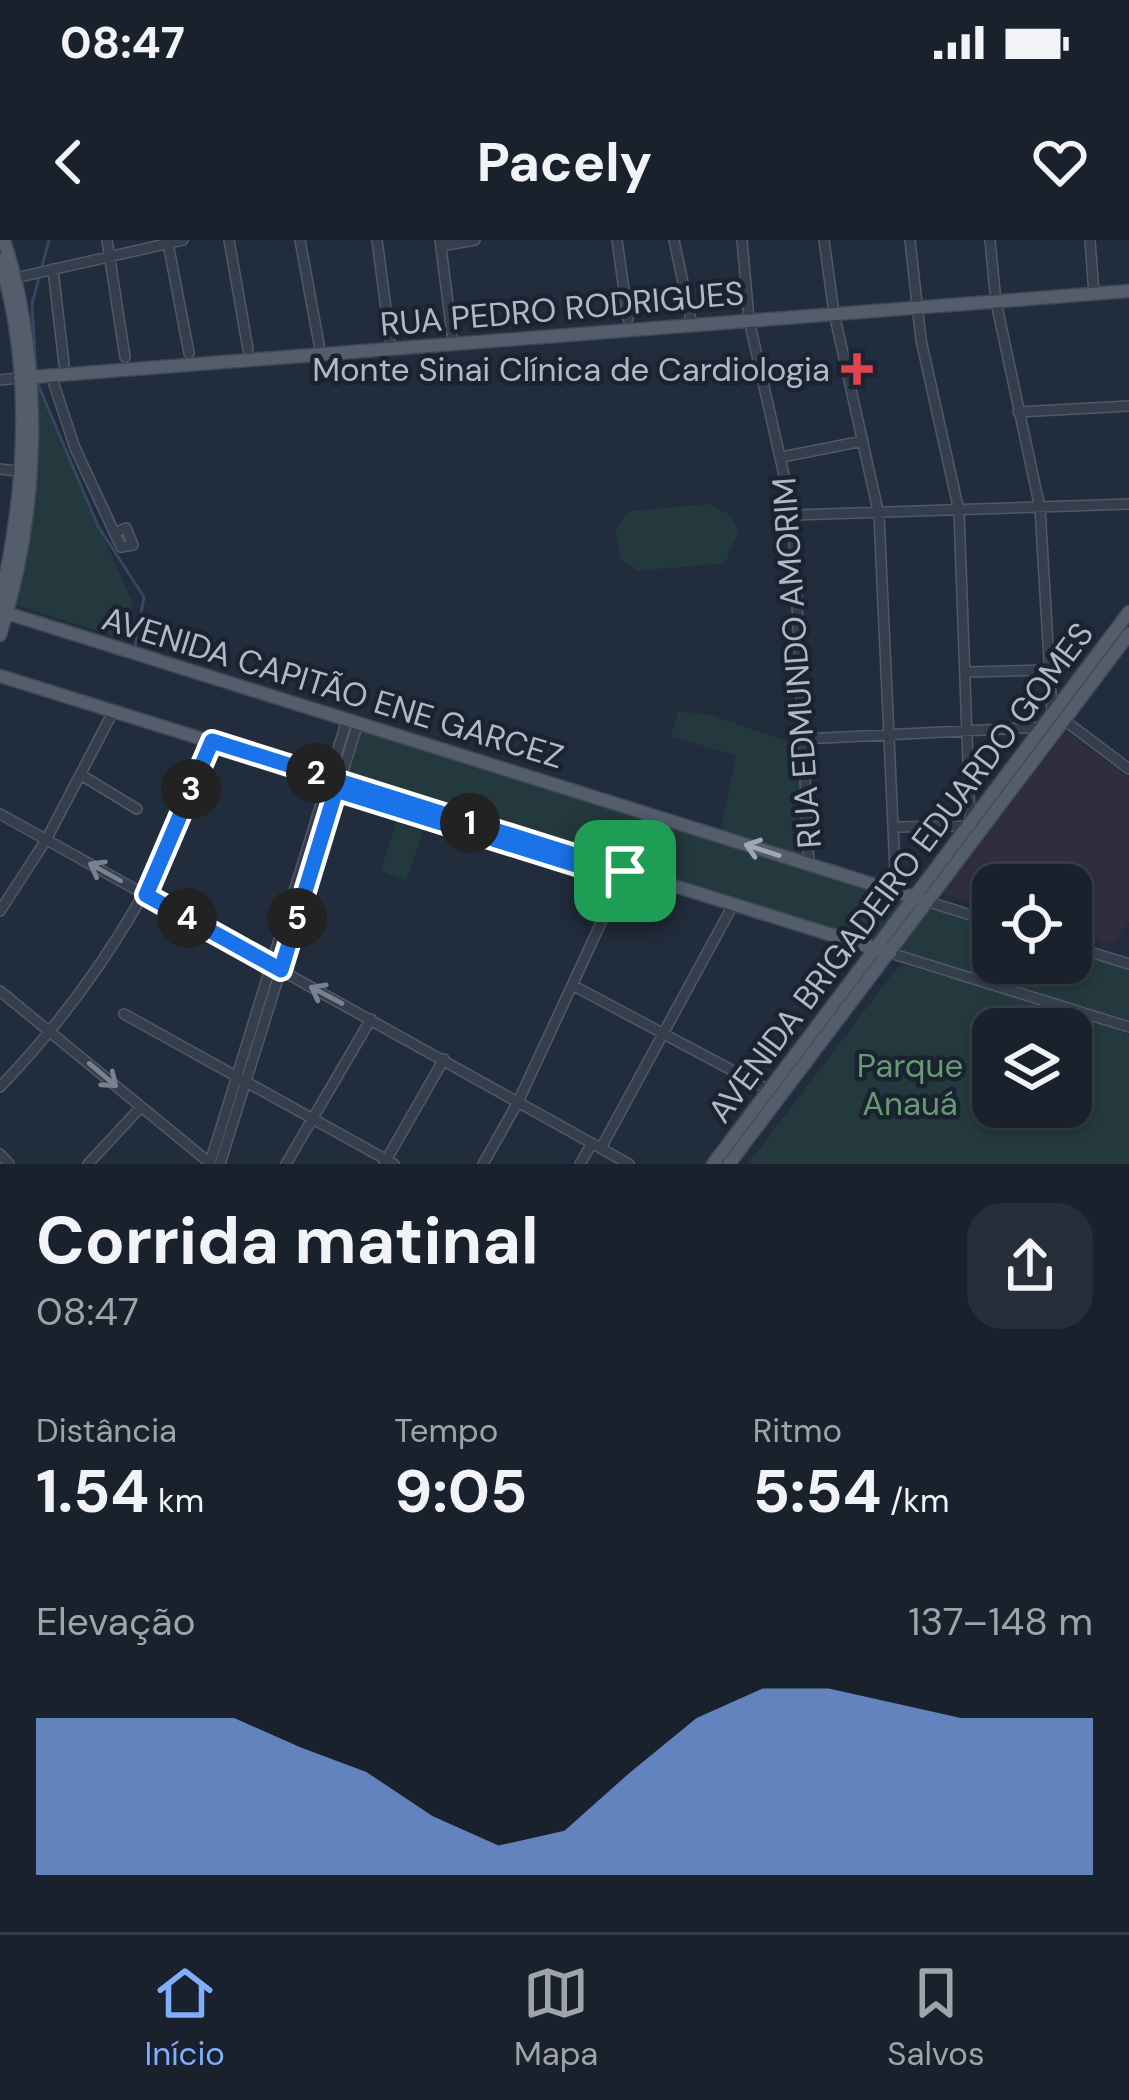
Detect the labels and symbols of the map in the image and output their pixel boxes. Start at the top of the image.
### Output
street label: RUA PEDRO RODRIGUES [378,271,746,346]
place label: Monte Sinai Clínica de Cardiologia [312,348,830,391]
marker: Monte Sinai Clínica de Cardiologia [841,353,873,385]
street label: RUA EDMUNDO AMORIM [762,476,831,850]
street label: AVENIDA CAPITÃO ENE GARCEZ [97,597,569,778]
street label: AVENIDA BRIGADEIRO EDUARDO GOMES [698,614,1103,1131]
pin: 2 [286,743,346,803]
pin: 3 [161,759,221,819]
pin: 1 [440,793,500,853]
pin [574,820,676,922]
one-way arrow [743,838,781,860]
one-way arrow [89,860,124,883]
pin: 4 [157,888,217,948]
pin: 5 [267,888,327,948]
one-way arrow [309,983,344,1006]
park label: Parque Anauá [857,1044,963,1125]
one-way arrow [87,1061,118,1089]

